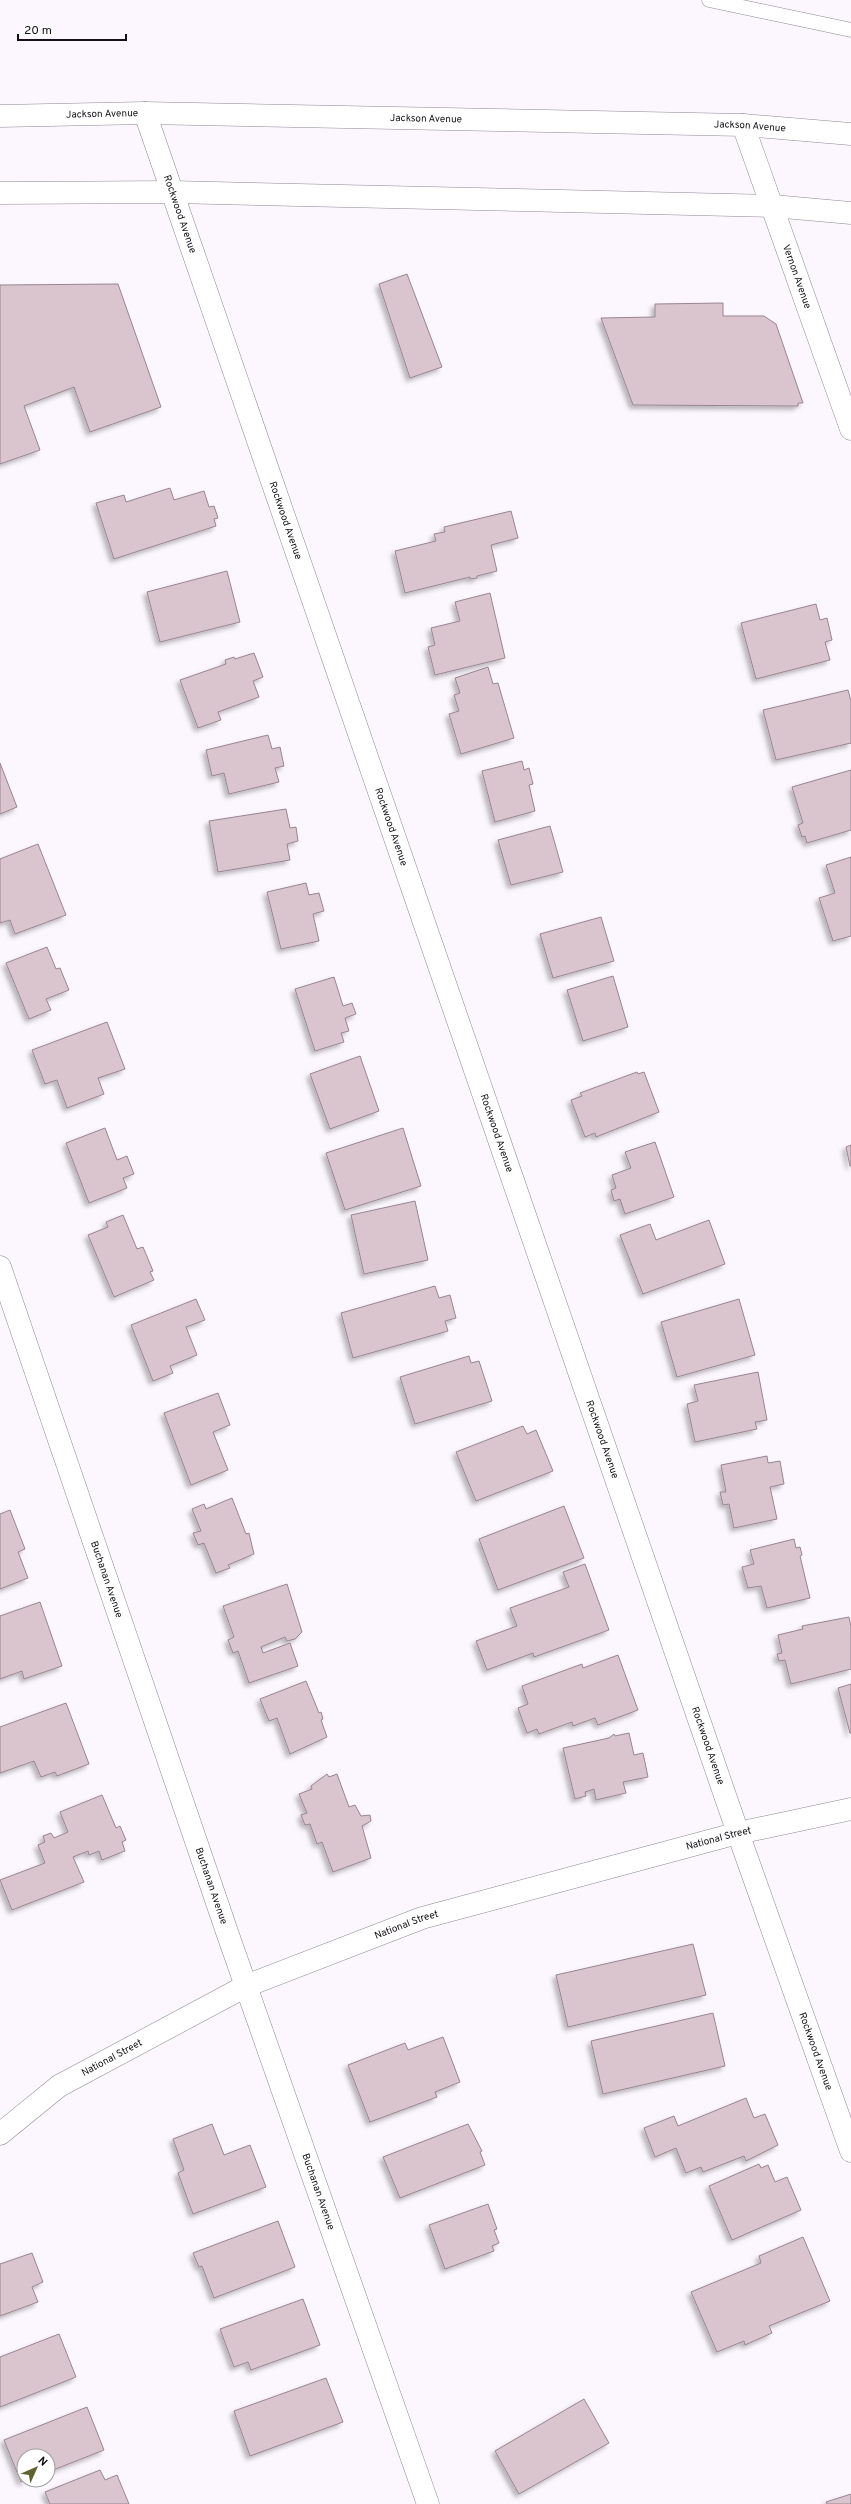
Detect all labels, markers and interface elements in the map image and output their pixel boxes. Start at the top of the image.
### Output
scale bar [18,16,126,42]
text: 20 m [24,23,52,39]
street label: Jackson Avenue [66,107,138,121]
street label: Jackson Avenue [390,111,462,126]
street label: Jackson Avenue [714,118,786,135]
street label: Rockwood Avenue [160,173,199,255]
street label: Vernon Avenue [780,243,814,311]
street label: Rockwood Avenue [266,480,305,561]
street label: Rockwood Avenue [372,786,411,868]
street label: Rockwood Avenue [477,1092,516,1174]
street label: Rockwood Avenue [583,1399,622,1480]
street label: Buchanan Avenue [87,1539,126,1619]
street label: Rockwood Avenue [688,1705,727,1787]
street label: National Street [685,1824,753,1853]
street label: Buchanan Avenue [192,1846,230,1926]
street label: National Street [373,1907,440,1942]
street label: Rockwood Avenue [796,2010,835,2092]
street label: National Street [79,2036,145,2079]
street label: Buchanan Avenue [299,2152,338,2232]
north arrow [16,2448,56,2488]
text: N [35,2454,50,2469]

